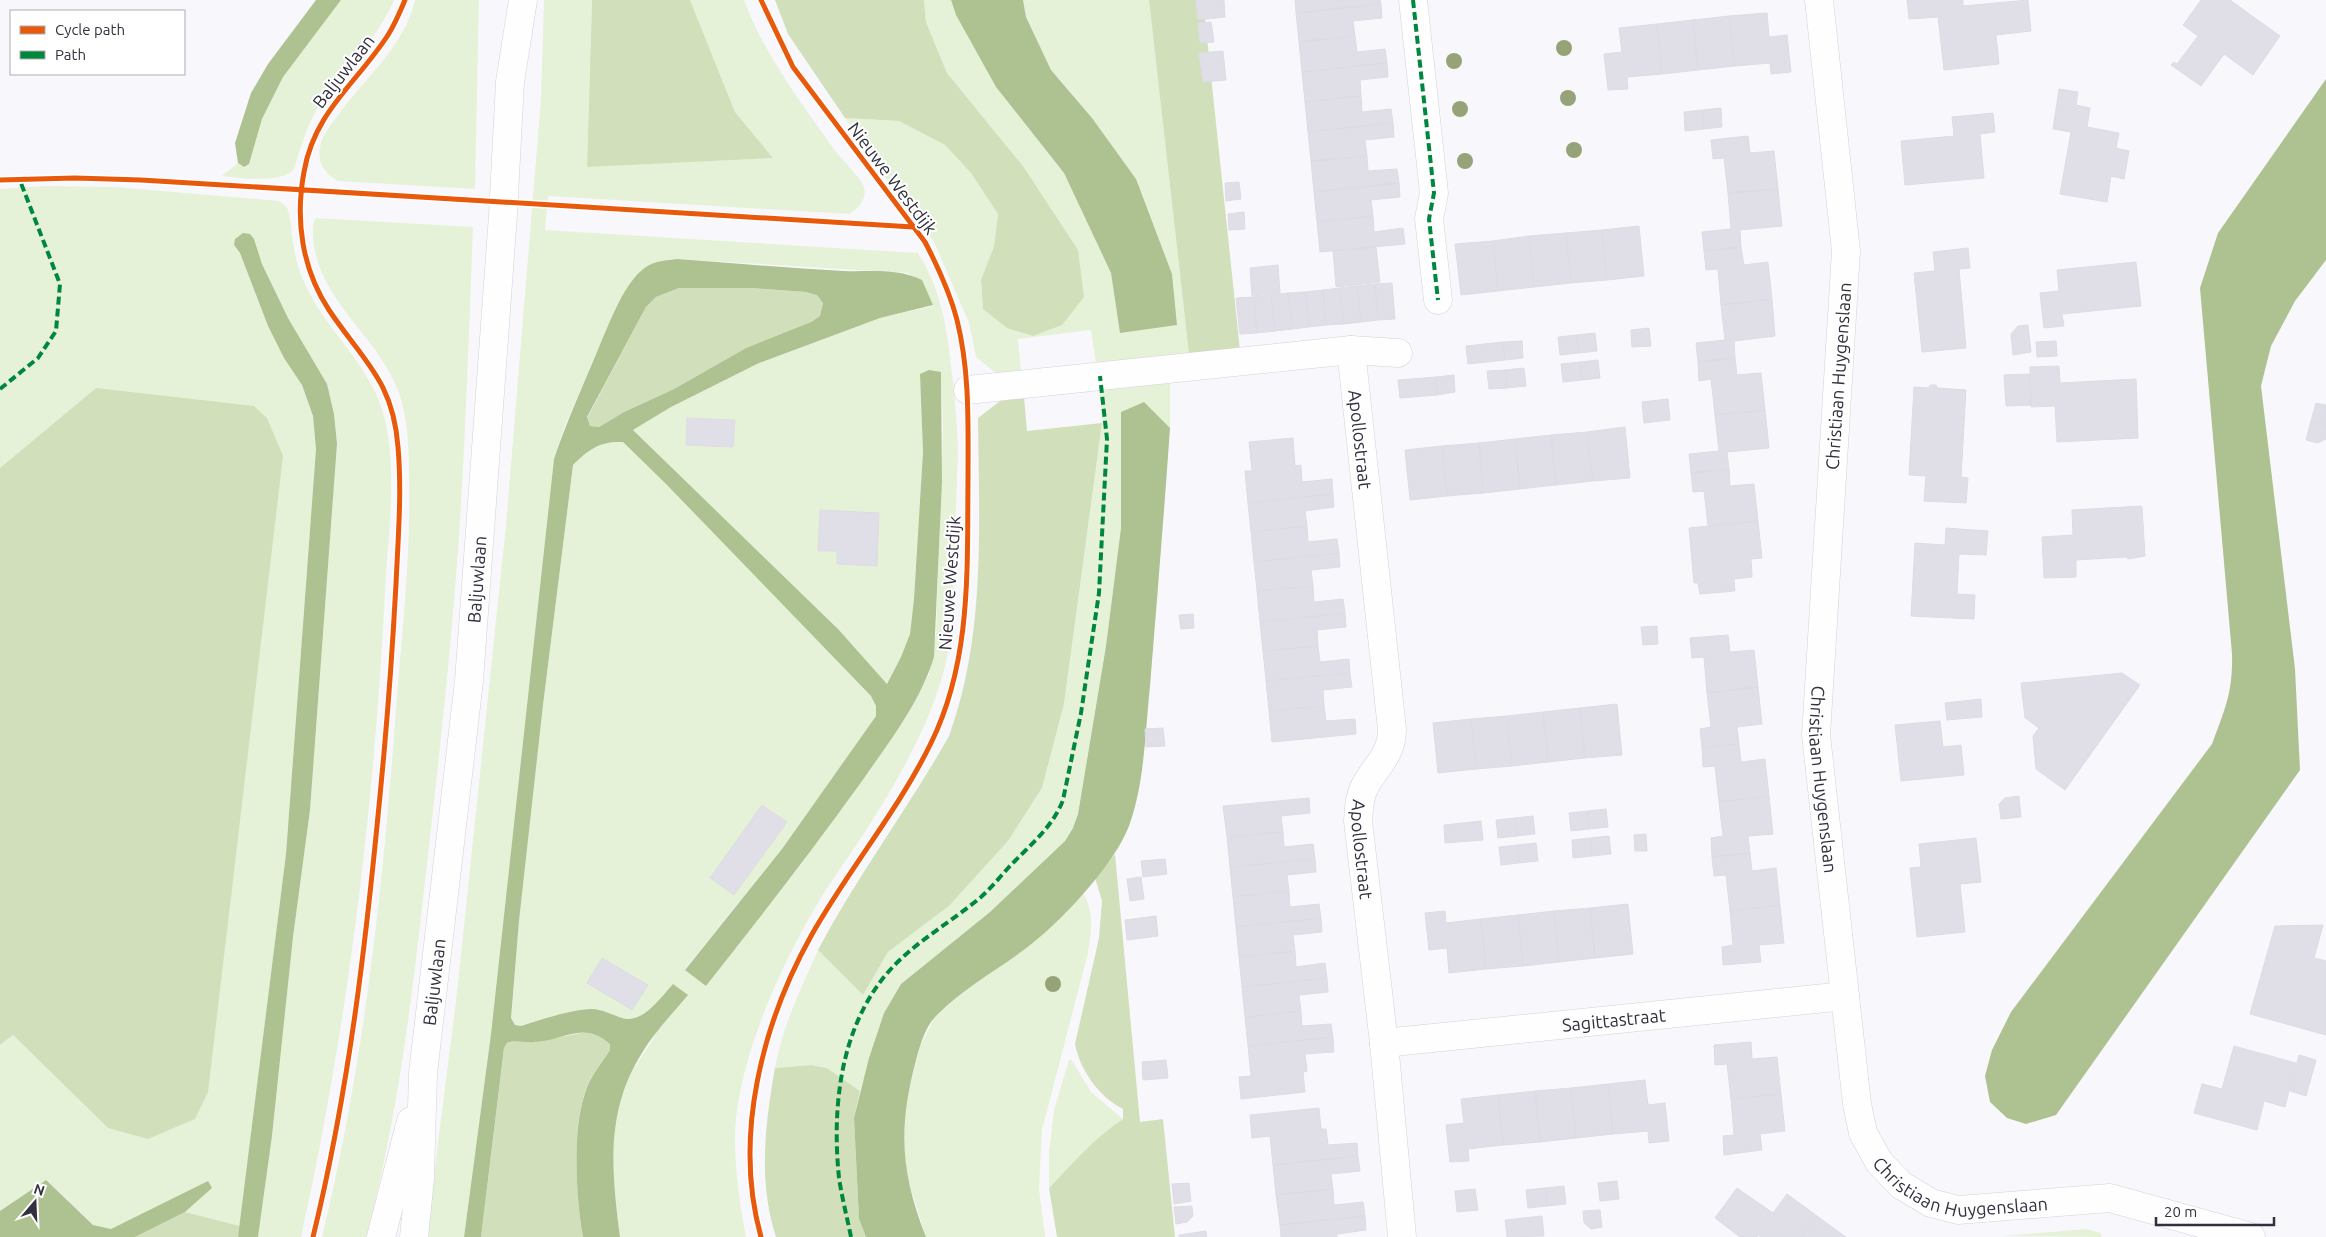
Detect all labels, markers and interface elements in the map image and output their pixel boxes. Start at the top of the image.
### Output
legend [10,10,185,75]
text: Cycle path [55,21,125,38]
street label: Baljuwlaan [308,30,378,112]
text: Path [55,46,86,63]
street label: Nieuwe Westdijk [844,118,942,238]
street label: Christiaan Huygenslaan [1821,282,1855,470]
street label: Apollostraat [1345,389,1376,490]
street label: Nieuwe Westdijk [934,515,964,651]
street label: Baljuwlaan [463,535,490,624]
street label: Christiaan Huygenslaan [1806,685,1841,874]
street label: Apollostraat [1348,798,1377,900]
street label: Baljuwlaan [419,937,449,1027]
street label: Sagittastraat [1561,1004,1667,1035]
street label: Christiaan Huygenslaan [1869,1153,2048,1220]
north arrow [10,1177,60,1227]
text: N [32,1180,47,1199]
scale bar [2156,1194,2274,1226]
text: 20 m [2164,1203,2197,1220]

